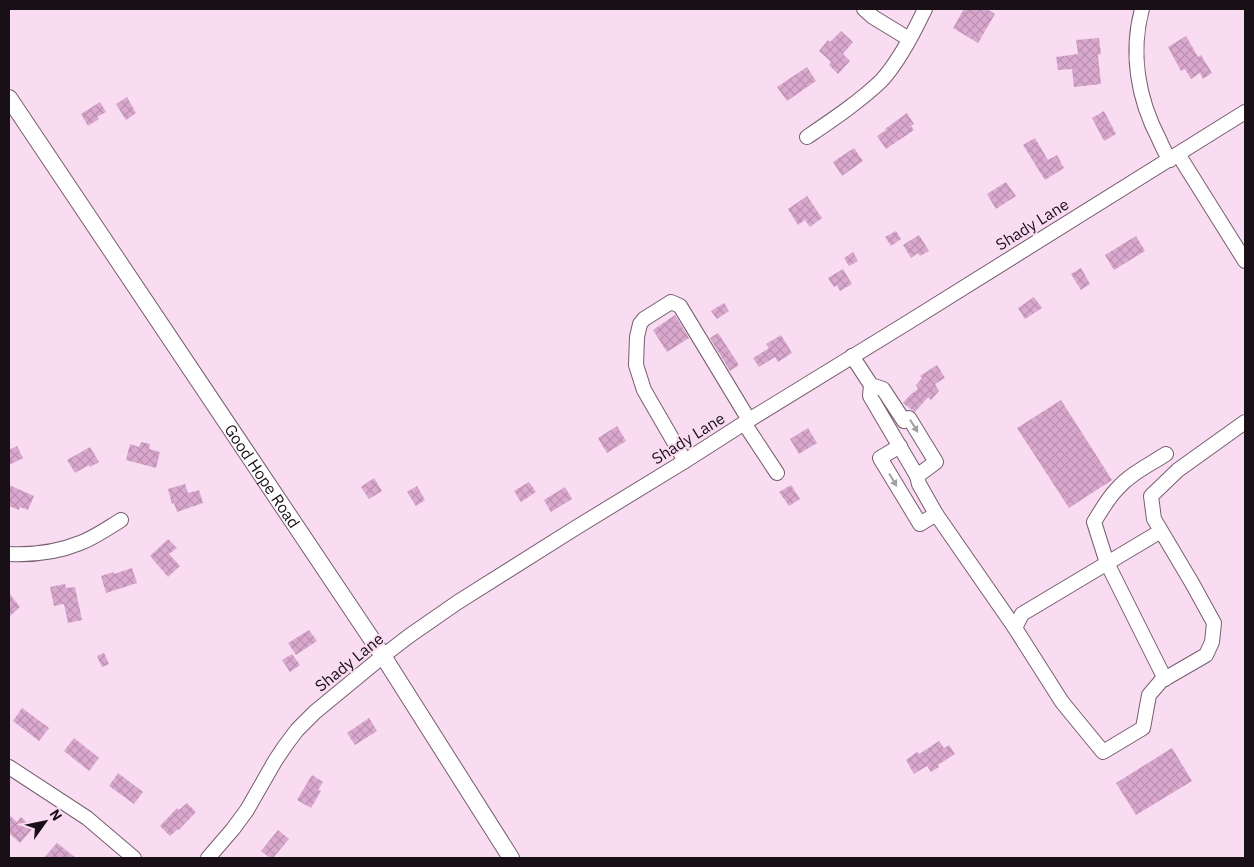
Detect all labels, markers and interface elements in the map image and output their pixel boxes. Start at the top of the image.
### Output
street label: Shady Lane [992,194,1072,254]
street label: Shady Lane [648,408,728,468]
one-way arrow [909,419,918,432]
street label: Good Hope Road [220,420,304,532]
one-way arrow [889,474,898,487]
street label: Shady Lane [311,628,387,696]
north arrow [20,797,70,847]
text: N [46,806,66,824]

